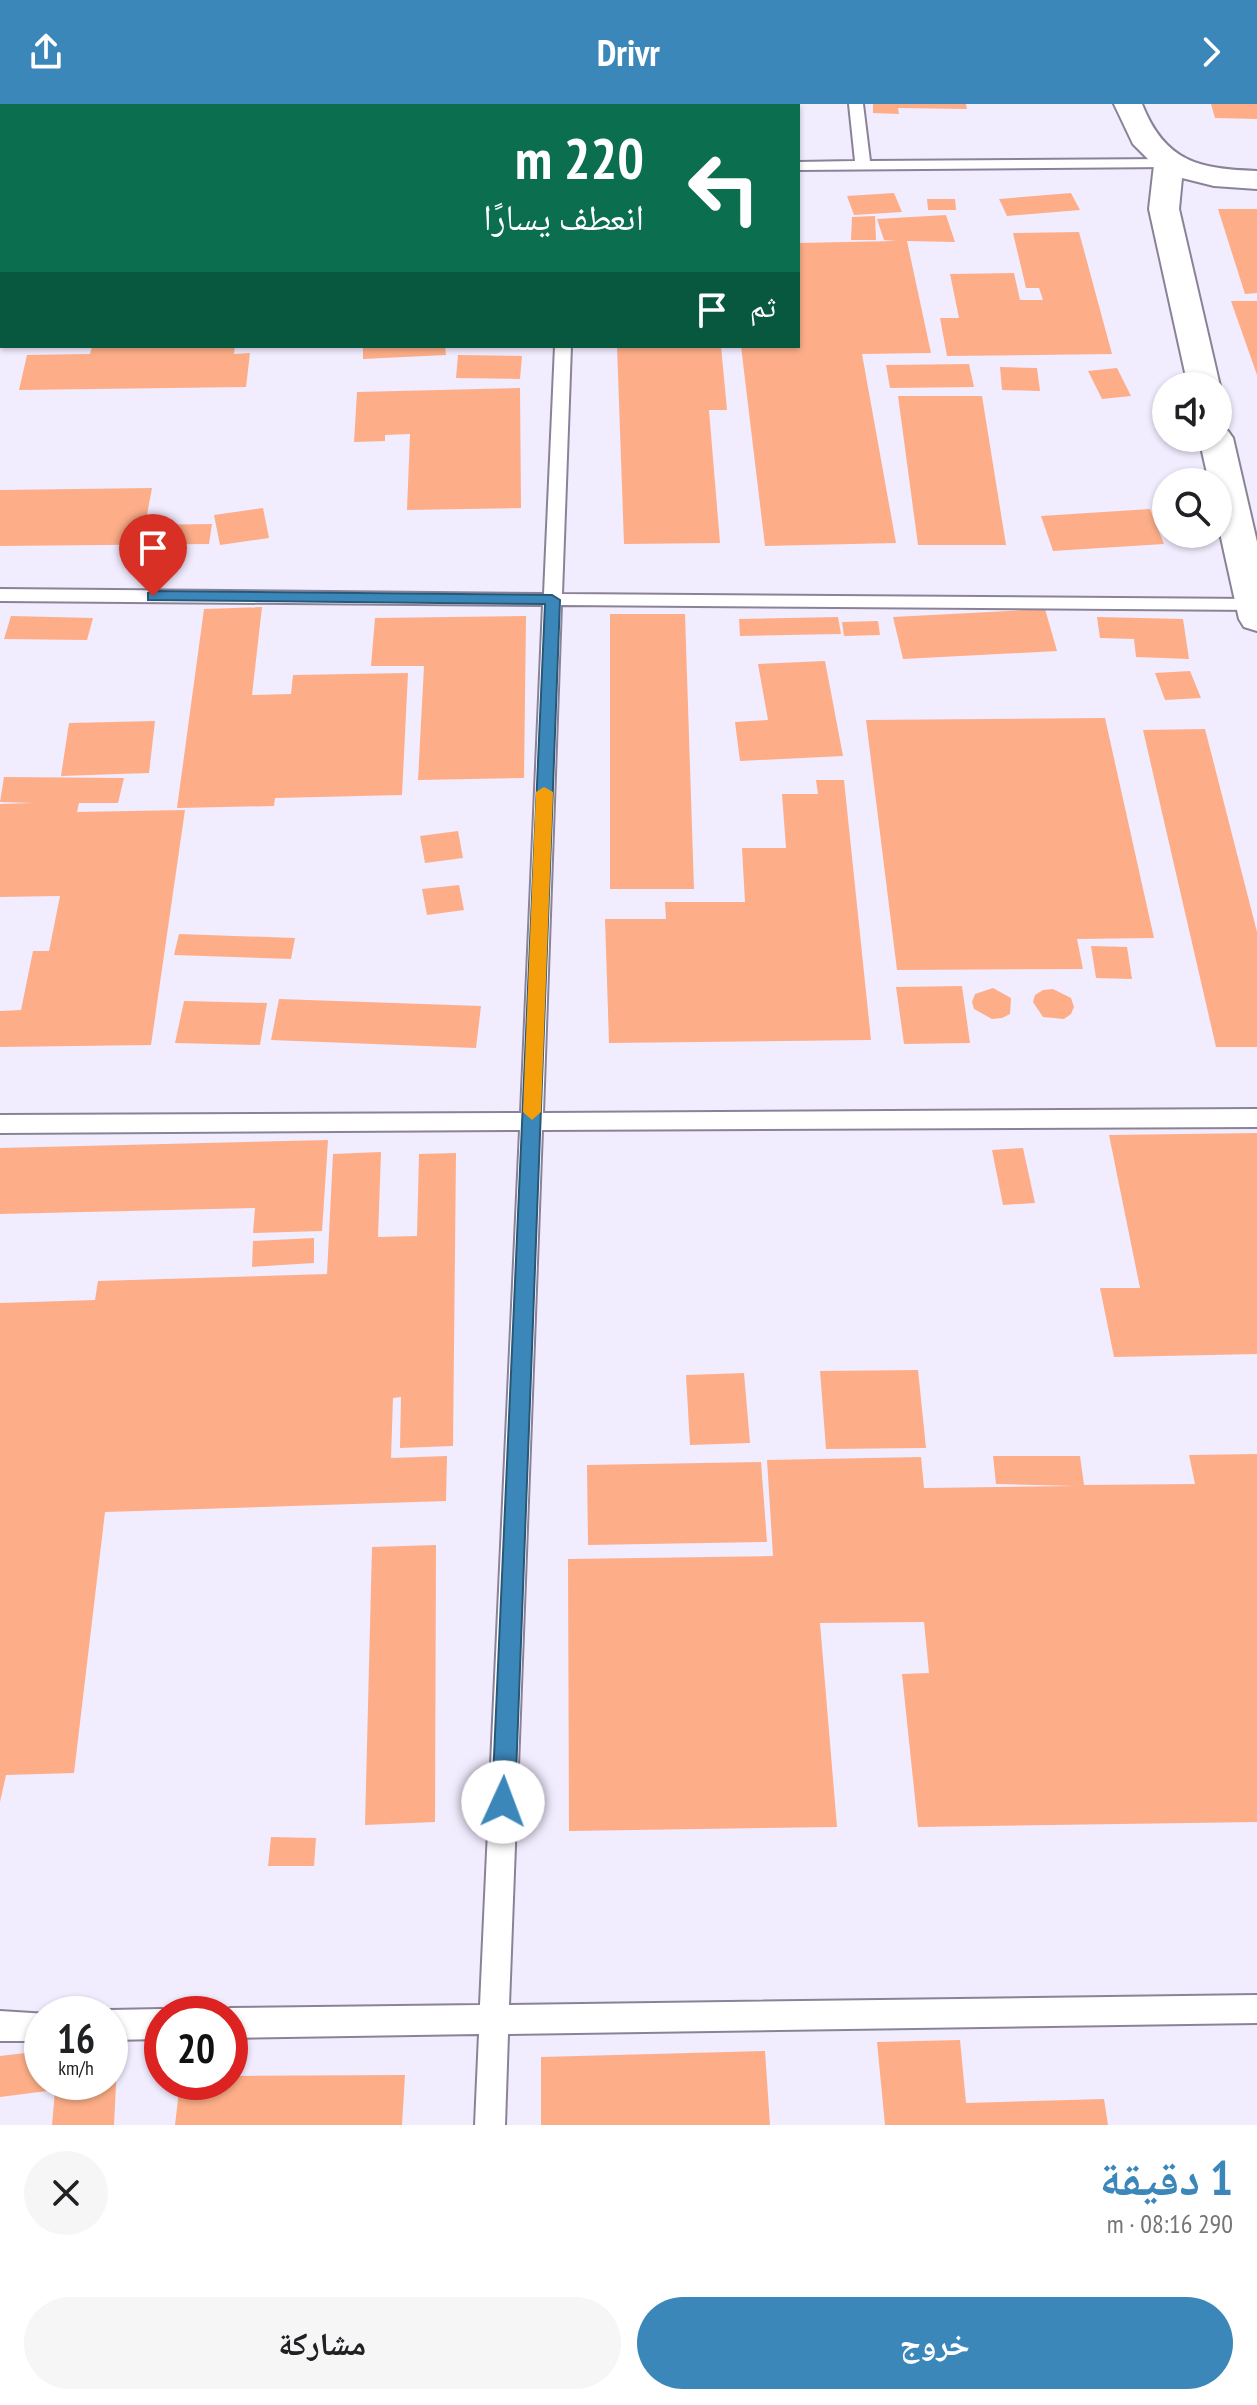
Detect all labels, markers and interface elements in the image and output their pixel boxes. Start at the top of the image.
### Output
text: Drivr [597,29,660,76]
icon: share [24,30,68,74]
icon: forward [1189,30,1233,74]
text: 220 m [515,122,644,194]
icon: left [672,136,776,240]
text: انعطف يسارًا [483,193,644,240]
text: ثم [750,286,776,325]
icon: arrive [690,288,734,332]
map controls [1152,372,1232,548]
button: sound [1152,372,1232,452]
button: search [1152,468,1232,548]
pin [119,514,187,596]
icon: arrive [131,526,175,570]
position arrow [461,1760,545,1844]
speed limit sign: 20 [144,1996,248,2100]
text: 16 [57,2012,95,2064]
text: km/h [58,2055,94,2081]
text: 1 دقيقة [1099,2146,1233,2208]
button: close [24,2151,108,2235]
text: 290 m · 08:16 [1107,2207,1233,2240]
button: مشاركة [24,2297,621,2389]
button: خروج [637,2297,1233,2389]

